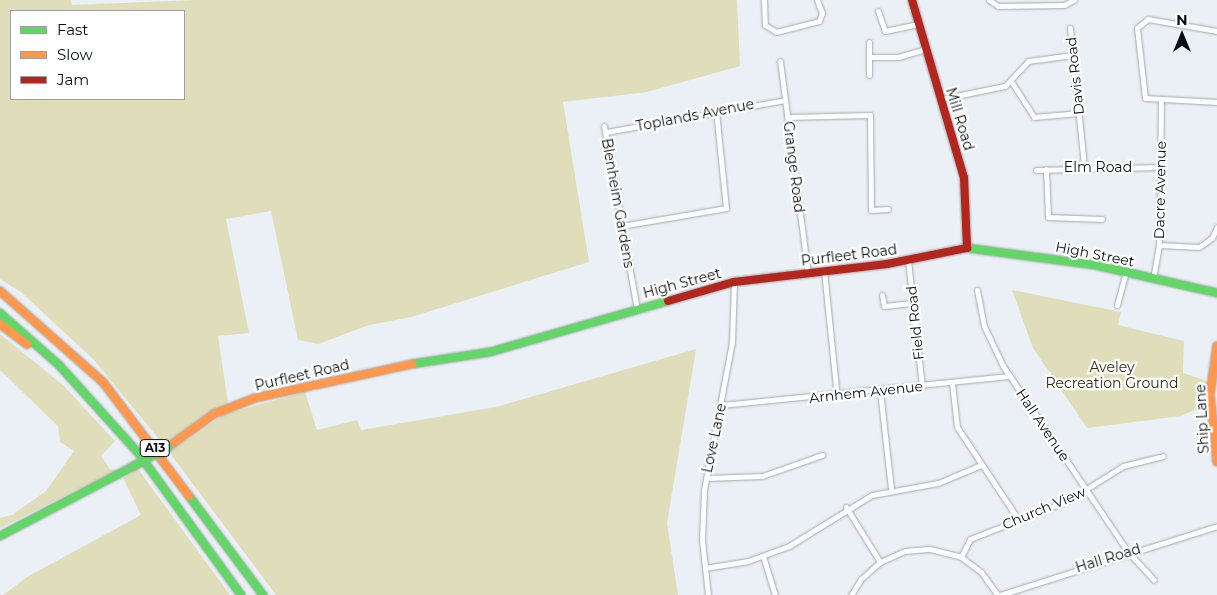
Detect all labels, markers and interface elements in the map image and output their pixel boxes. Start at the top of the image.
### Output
legend [10,10,185,100]
north arrow [1157,10,1207,60]
text: N [1176,11,1188,29]
text: Fast [57,20,88,39]
street label: Davis Road [1063,36,1087,116]
text: Slow [57,45,93,64]
text: Jam [57,70,89,89]
street label: Mill Road [942,85,978,153]
street label: Toplands Avenue [635,95,755,135]
street label: Grange Road [780,120,808,214]
street label: Blenheim Gardens [598,137,638,269]
street label: Dacre Avenue [1151,141,1169,239]
street label: Elm Road [1064,159,1132,175]
street label: High Street [1054,238,1136,270]
street label: Purfleet Road [800,241,898,269]
street label: High Street [641,265,723,301]
street label: Field Road [903,285,927,361]
street label: Purfleet Road [253,356,351,394]
park label: Aveley Recreation Ground [1045,359,1179,392]
street label: Arnhem Avenue [808,378,924,406]
street label: Ship Lane [1192,384,1212,454]
street label: Hall Avenue [1013,386,1073,464]
street label: Love Lane [698,402,730,474]
road number: A13 [139,438,171,458]
street label: Church View [1000,483,1088,533]
street label: Hall Road [1073,540,1143,576]

